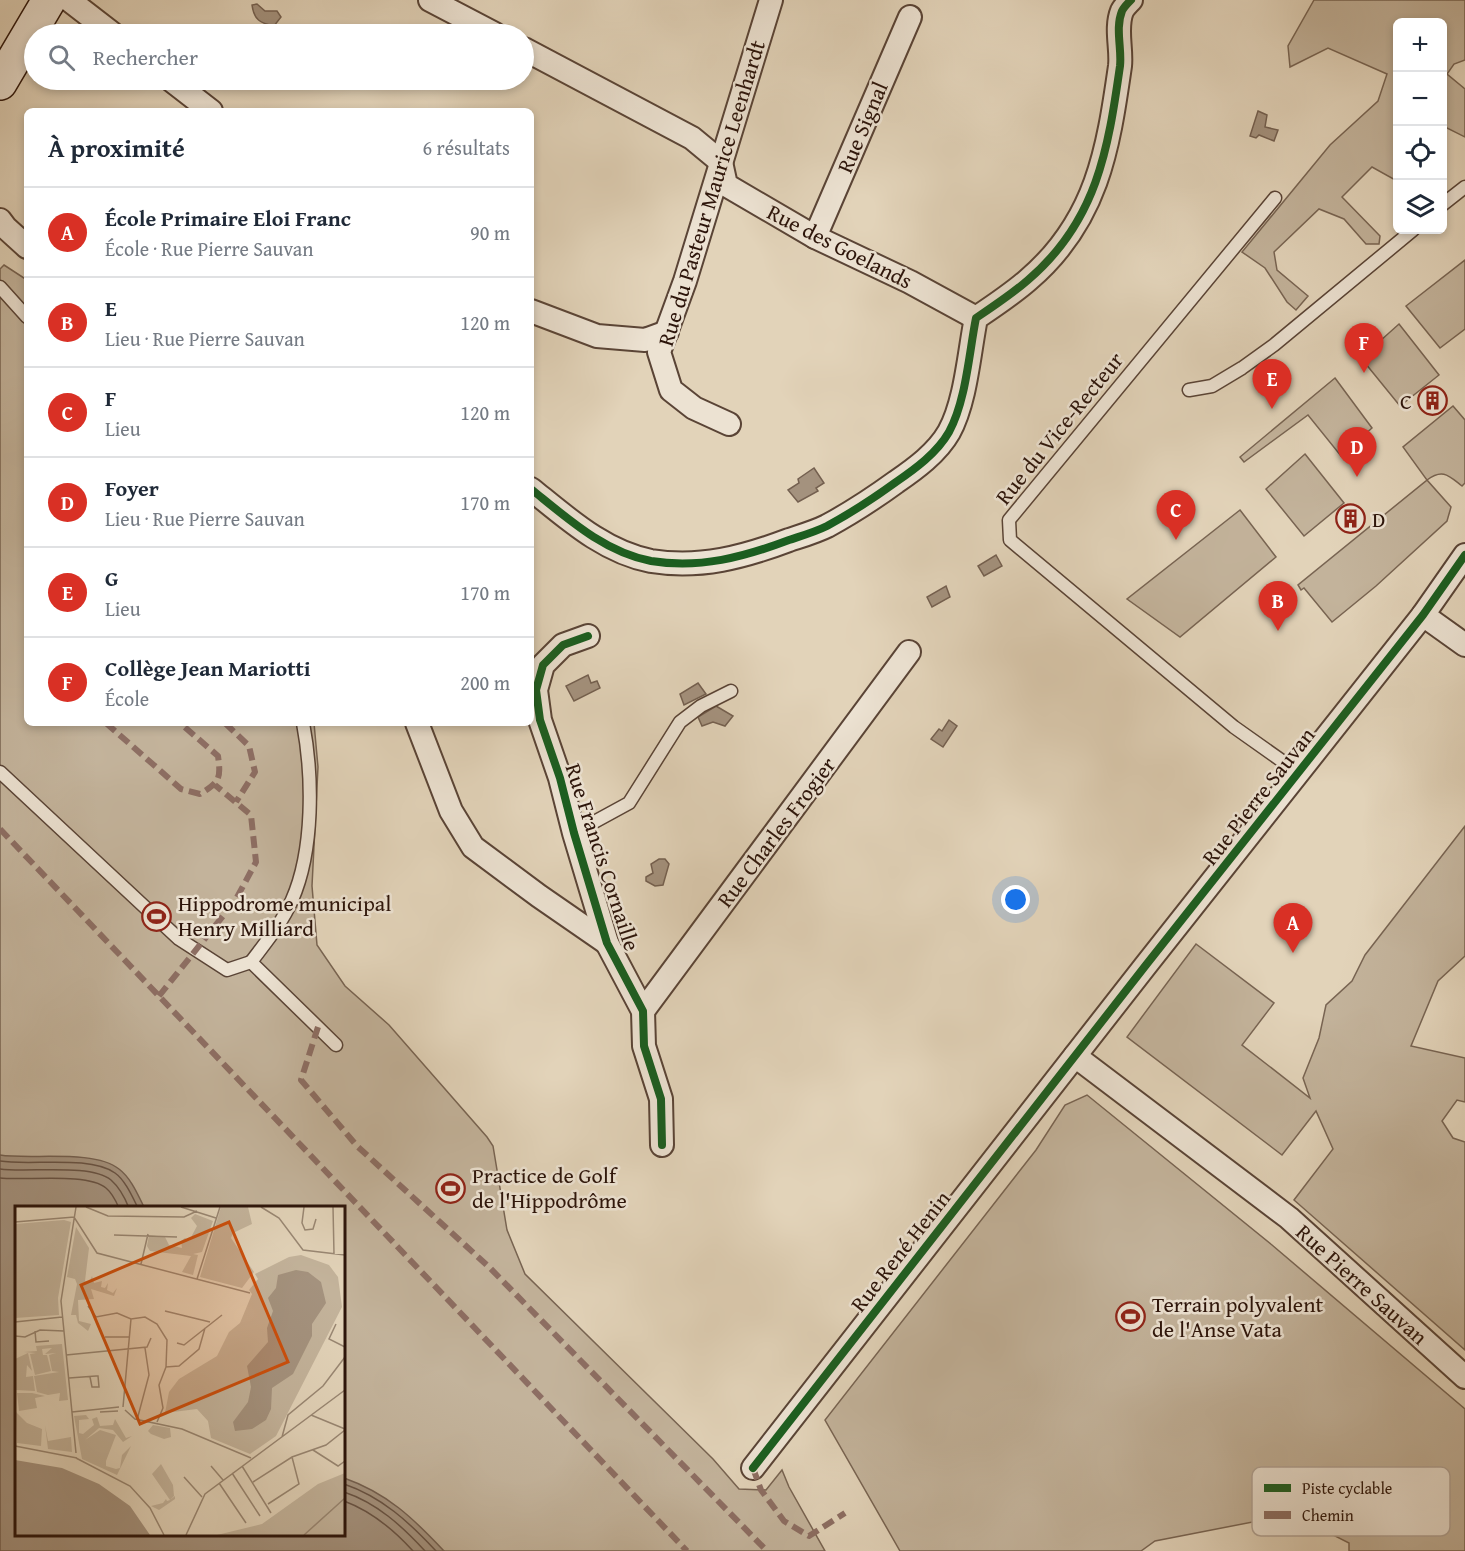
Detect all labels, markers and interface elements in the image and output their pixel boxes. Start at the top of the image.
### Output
map controls [1393,18,1447,234]
button: + [1393,18,1447,72]
search box [24,24,534,90]
street label: Rue du Pasteur Maurice Leenhardt [649,36,773,350]
icon: search [45,41,78,74]
text: Rechercher [93,41,198,73]
button: − [1393,72,1447,126]
street label: Rue Signal [828,76,896,178]
button: locate [1393,126,1447,180]
text: À proximité [48,128,185,167]
text: 6 résultats [422,133,510,162]
button: layers [1393,180,1447,234]
street label: Rue des Goelands [762,196,918,296]
text: École Primaire Eloi Franc [105,202,351,234]
text: A [61,218,74,247]
text: 90 m [470,218,510,247]
text: École · Rue Pierre Sauvan [105,234,313,263]
text: E [105,292,117,324]
text: B [61,308,74,337]
text: 120 m [460,308,510,337]
text: Lieu · Rue Pierre Sauvan [105,324,305,353]
pin: F [1344,324,1384,373]
street label: Rue du Vice-Recteur [987,345,1131,511]
pin: E [1252,360,1292,409]
text: F [105,382,116,414]
place label: C [1400,385,1412,417]
building icon: C [1417,385,1449,417]
text: C [62,398,73,427]
text: 120 m [460,398,510,427]
text: Lieu [105,414,141,443]
pin: D [1338,428,1376,477]
text: Foyer [105,472,159,504]
text: D [61,488,74,517]
text: 170 m [460,488,510,517]
pin: C [1156,490,1196,540]
building icon: D [1335,503,1367,535]
place label: D [1372,503,1385,535]
text: Lieu · Rue Pierre Sauvan [105,504,305,533]
text: G [105,562,118,594]
text: E [62,578,73,607]
text: 170 m [460,578,510,607]
pin: B [1258,582,1298,631]
text: Lieu [105,594,141,623]
text: Collège Jean Mariotti [105,652,311,684]
text: F [62,668,73,697]
text: 200 m [460,668,510,697]
text: École [105,684,149,713]
street label: Rue Pierre Sauvan [1194,720,1323,872]
street label: Rue Charles Frogier [709,750,843,914]
street label: Rue Francis Cornaille [558,759,648,955]
your location [1001,885,1030,914]
place label: Hippodrome municipal Henry Milliard [178,887,391,944]
sports icon: Hippodrome municipal Henry Milliard [141,900,173,932]
pin: A [1274,904,1312,953]
place label: Practice de Golf de l'Hippodrôme [472,1159,627,1216]
sports icon: Practice de Golf de l'Hippodrôme [435,1172,467,1204]
street label: Rue René Henin [842,1183,958,1318]
inset map [15,1206,345,1536]
street label: Rue Pierre Sauvan [1289,1216,1435,1352]
place label: Terrain polyvalent de l'Anse Vata [1152,1288,1323,1345]
sports icon: Terrain polyvalent de l'Anse Vata [1115,1301,1147,1333]
legend [1252,1467,1450,1536]
text: Piste cyclable [1302,1476,1392,1500]
text: Chemin [1302,1503,1354,1527]

